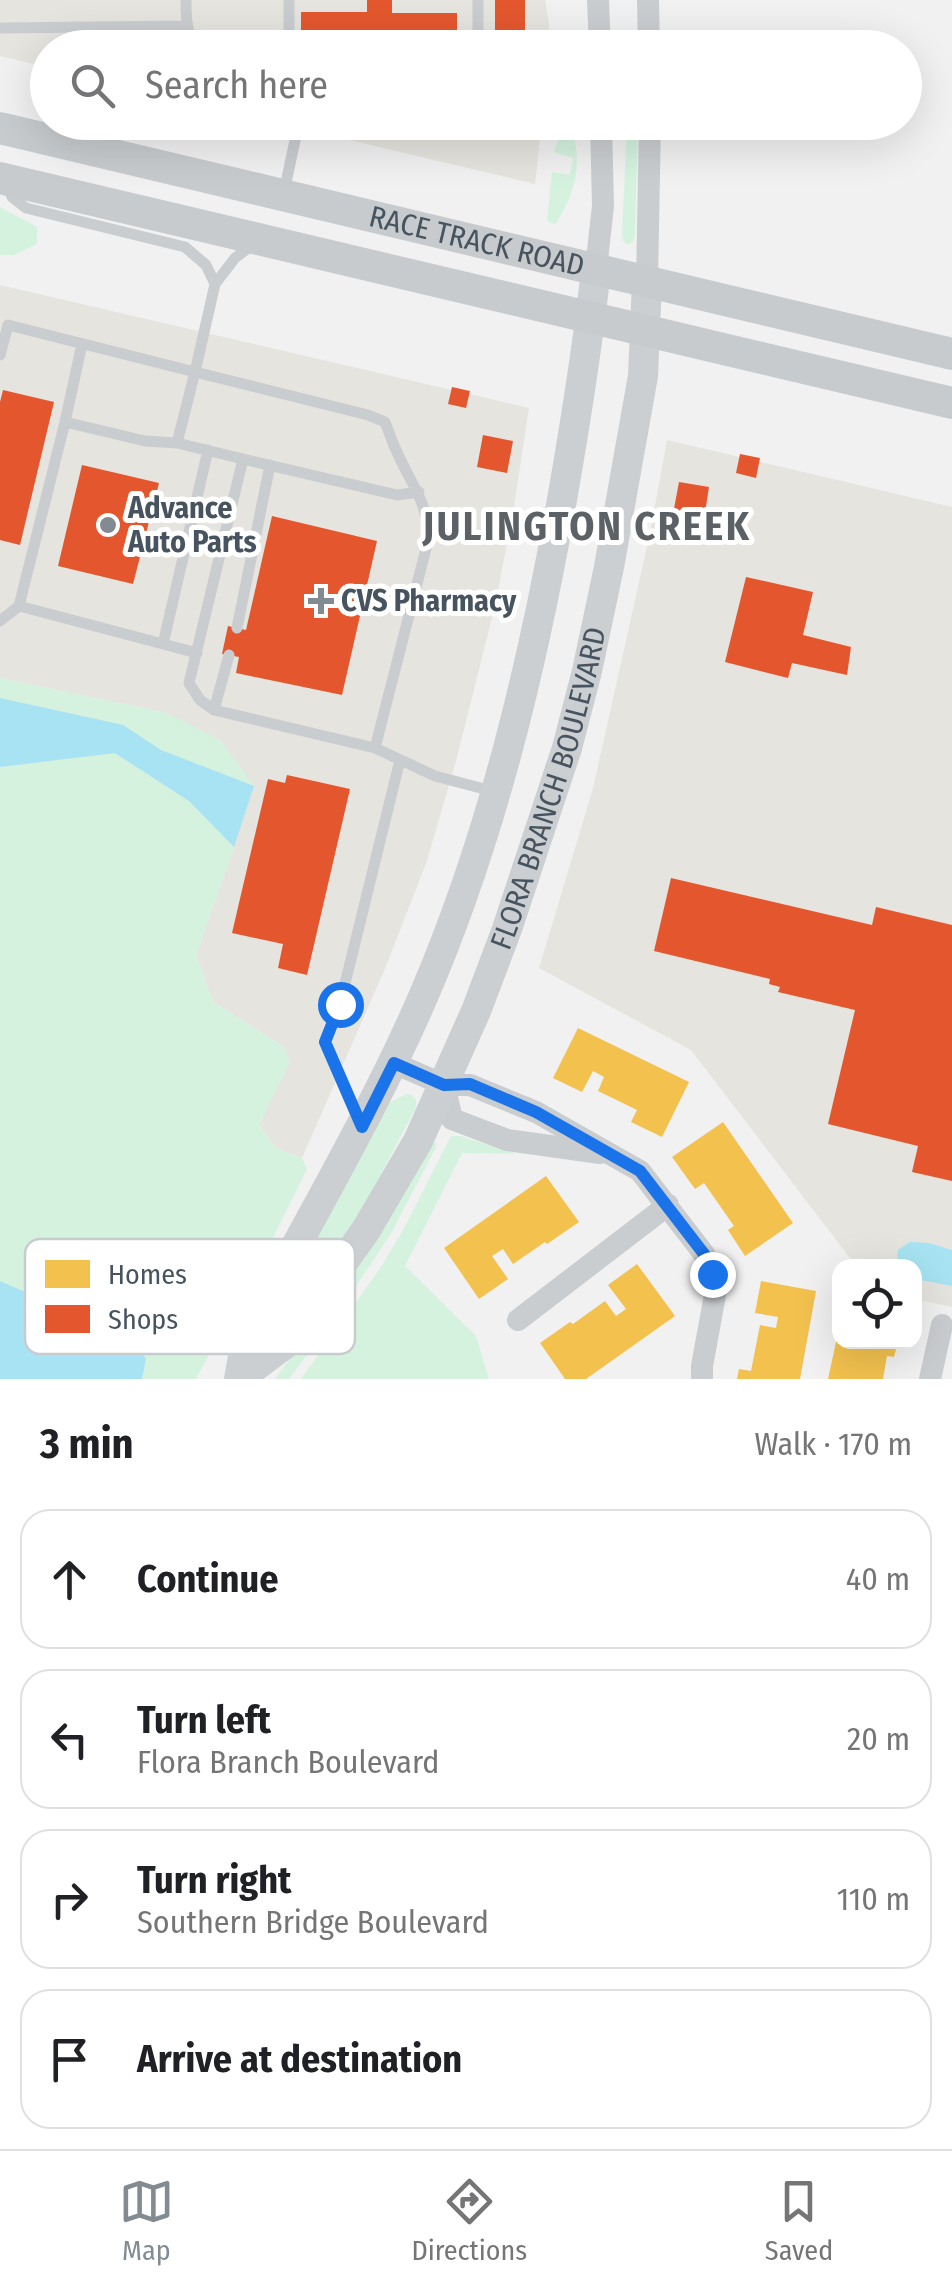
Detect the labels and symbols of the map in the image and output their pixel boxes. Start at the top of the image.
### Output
street label: RACE TRACK ROAD [366,198,588,284]
place label: Advance Auto Parts [127,490,257,560]
district label: JULINGTON CREEK [422,503,751,551]
marker: Advance Auto Parts [97,514,119,536]
place label: CVS Pharmacy [341,583,517,619]
marker: CVS Pharmacy [310,590,332,612]
street label: FLORA BRANCH BOULEVARD [483,624,614,955]
route start [318,982,364,1028]
legend [25,1239,355,1354]
route end [690,1252,736,1298]
text: Homes [108,1258,187,1291]
text: Shops [108,1303,178,1336]

